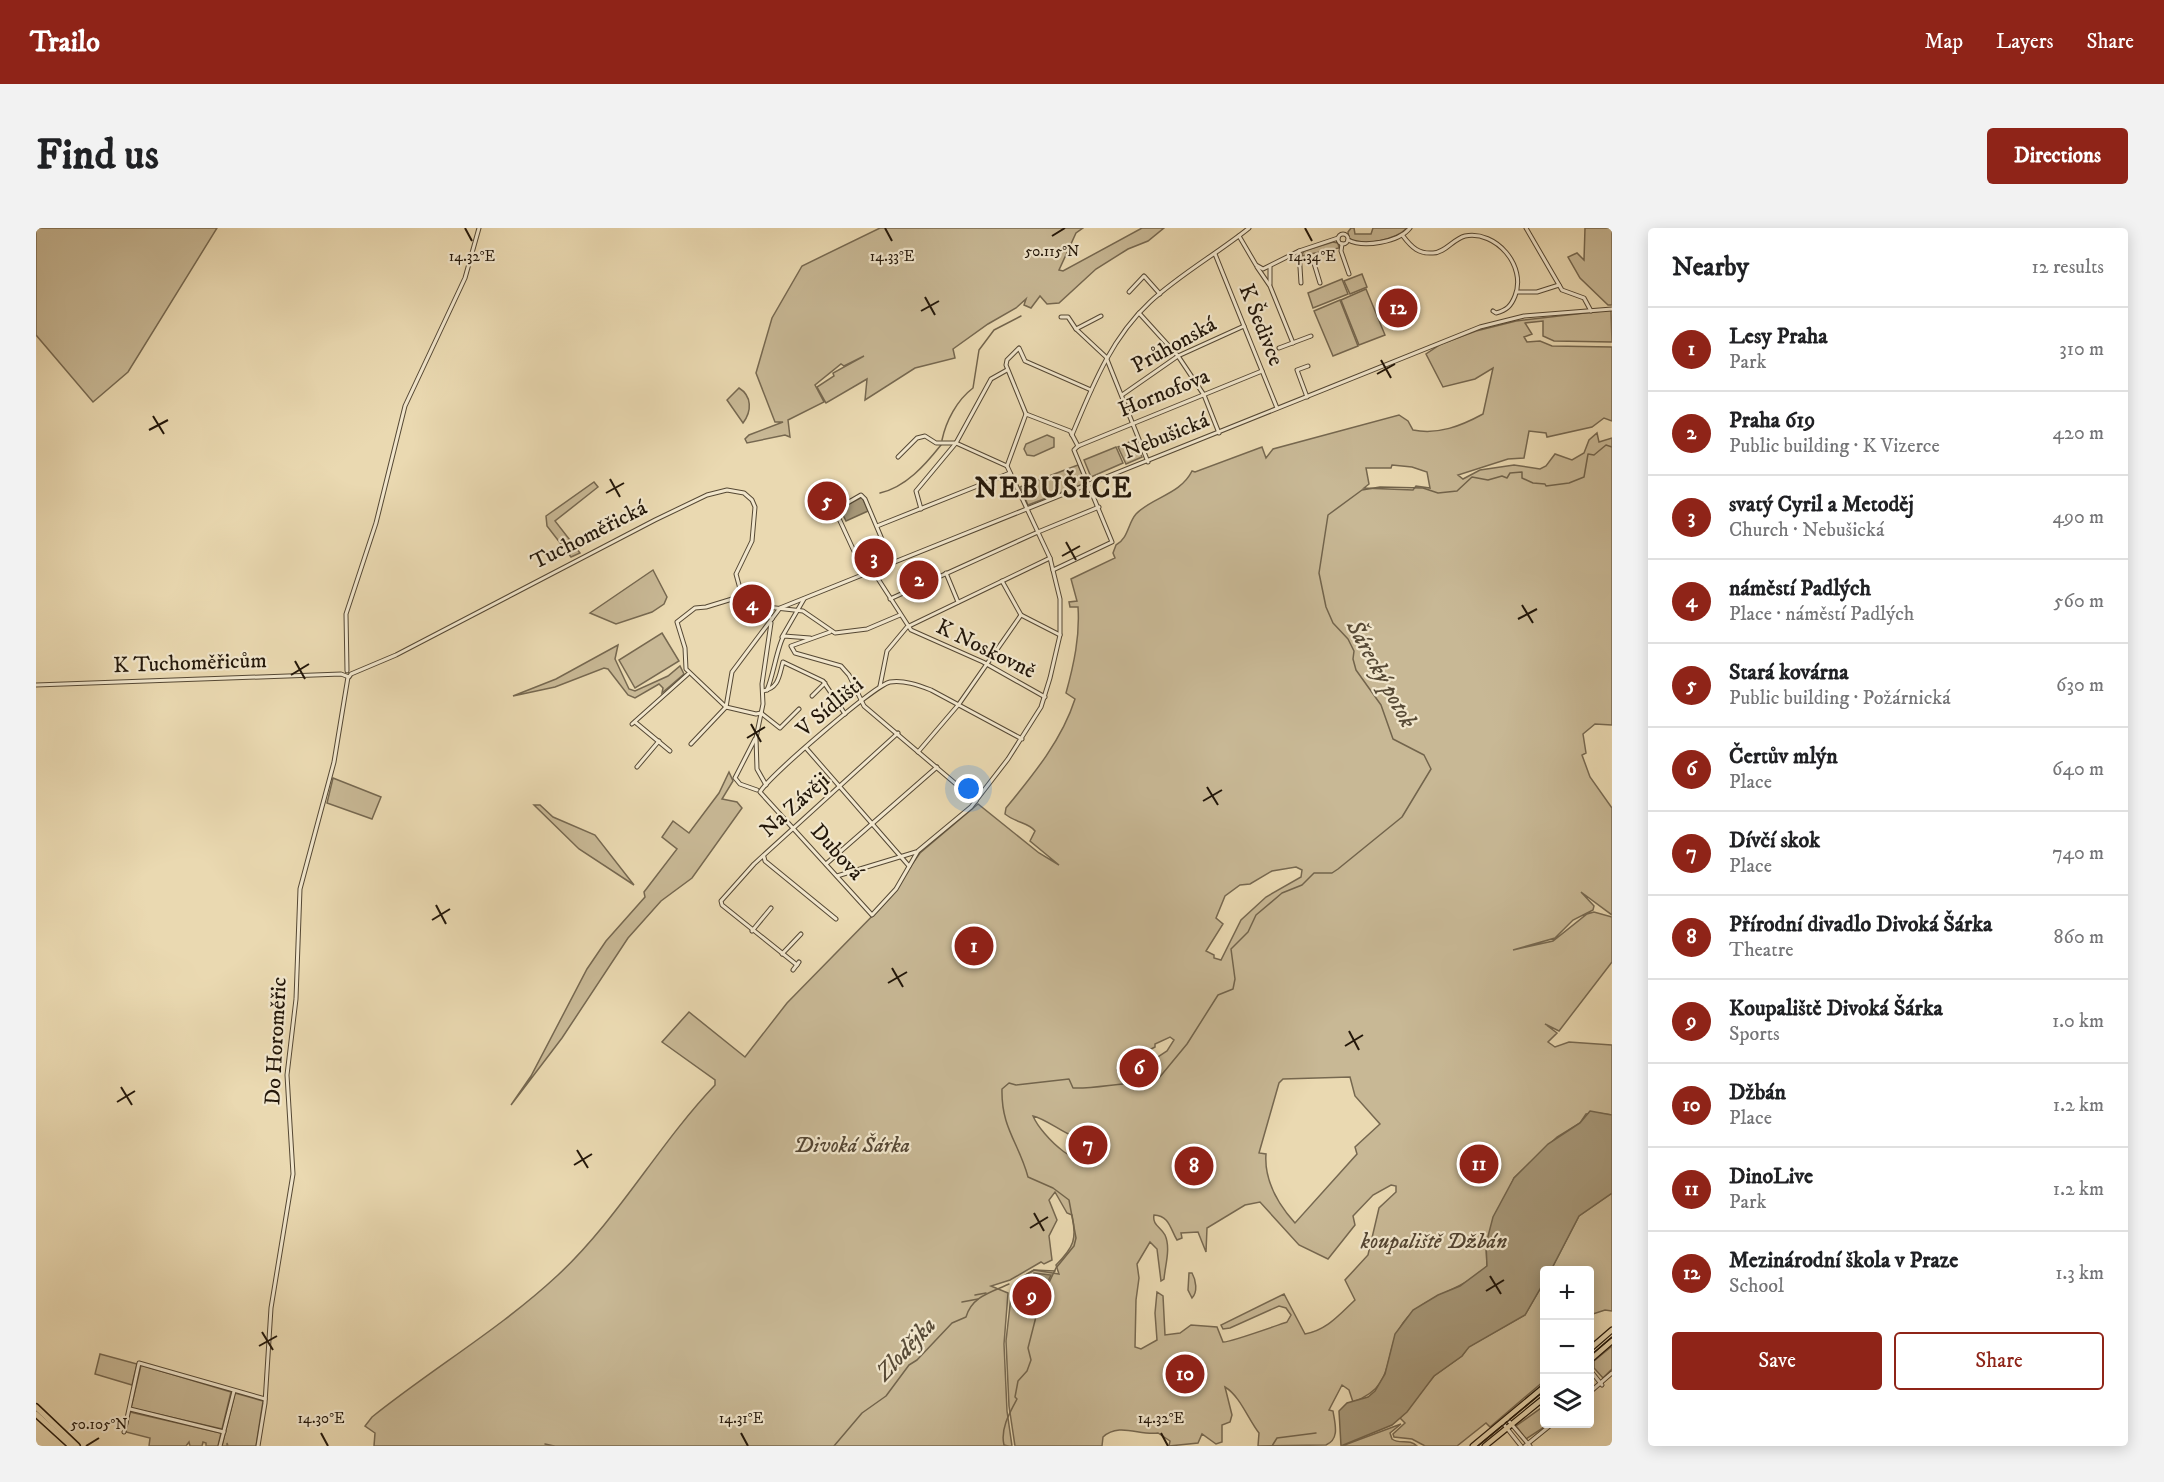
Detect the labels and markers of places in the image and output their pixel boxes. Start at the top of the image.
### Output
pin: 12 [1378,286,1418,331]
pin: 5 [808,478,846,524]
pin: 3 [854,536,894,580]
pin: 2 [900,558,938,602]
pin: 4 [732,582,772,626]
pin: 1 [954,924,994,968]
pin: 6 [1120,1046,1158,1090]
pin: 7 [1068,1122,1108,1168]
pin: 11 [1460,1142,1498,1186]
pin: 8 [1174,1144,1214,1188]
pin: 9 [1012,1274,1052,1318]
pin: 10 [1166,1352,1204,1396]

